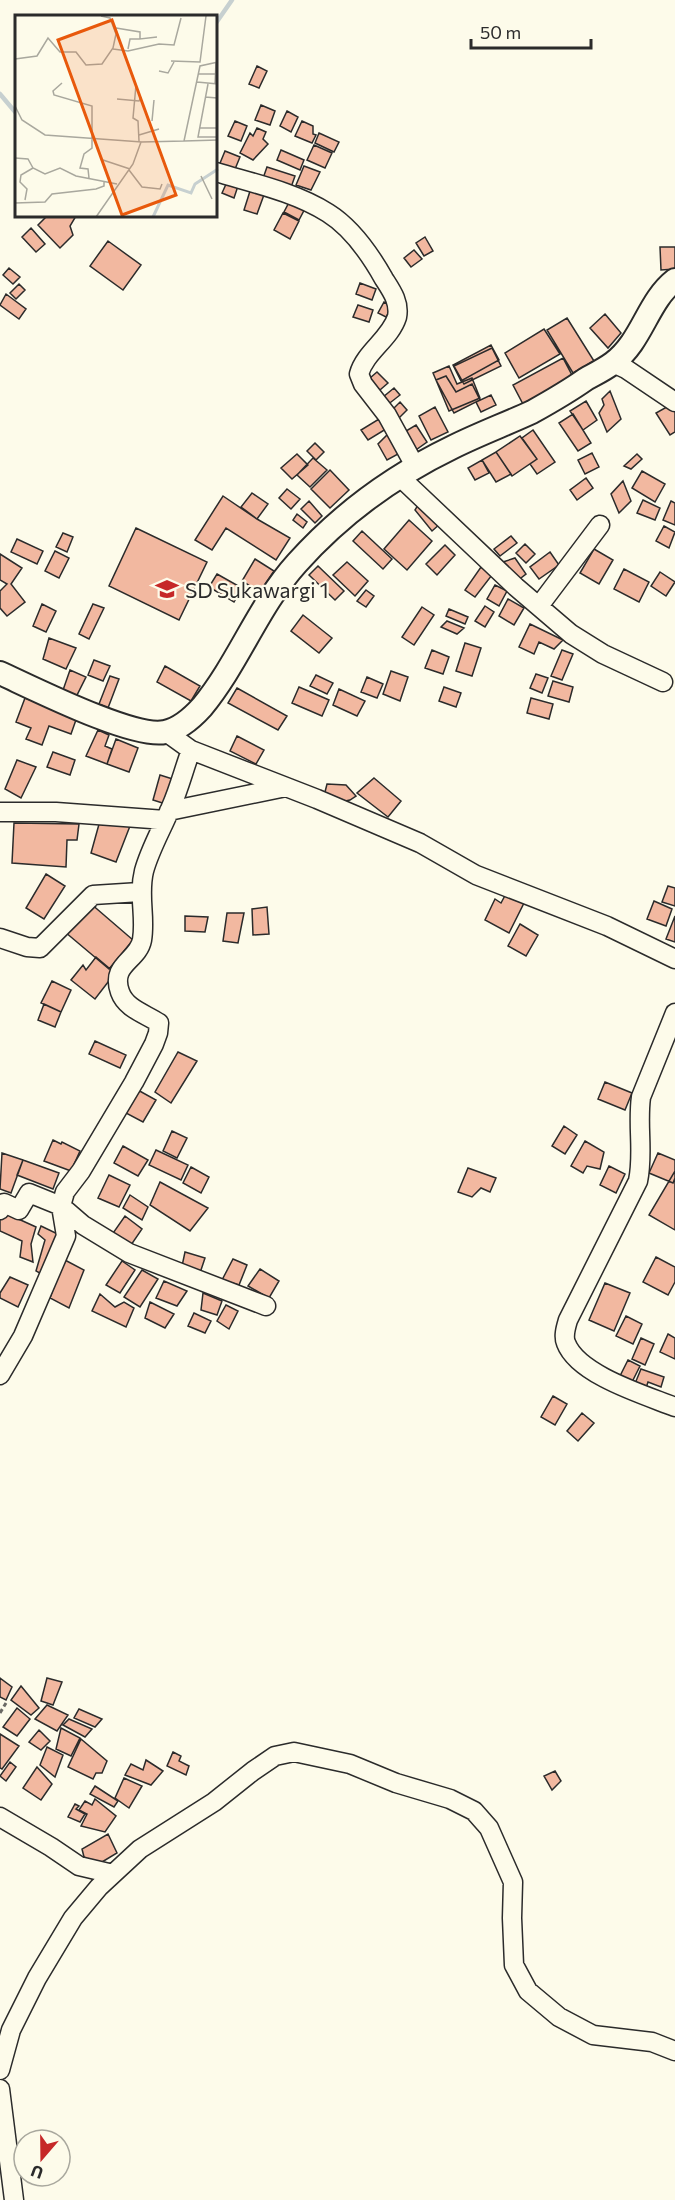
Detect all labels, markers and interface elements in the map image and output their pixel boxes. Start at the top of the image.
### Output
scale bar [471,12,591,50]
inset map [15,15,218,218]
text: 50 m [480,21,521,43]
school or university icon: SD Sukawargi 1 [154,576,180,602]
place label: SD Sukawargi 1 [185,577,329,602]
north arrow [12,2128,72,2188]
text: U [28,2162,45,2183]

